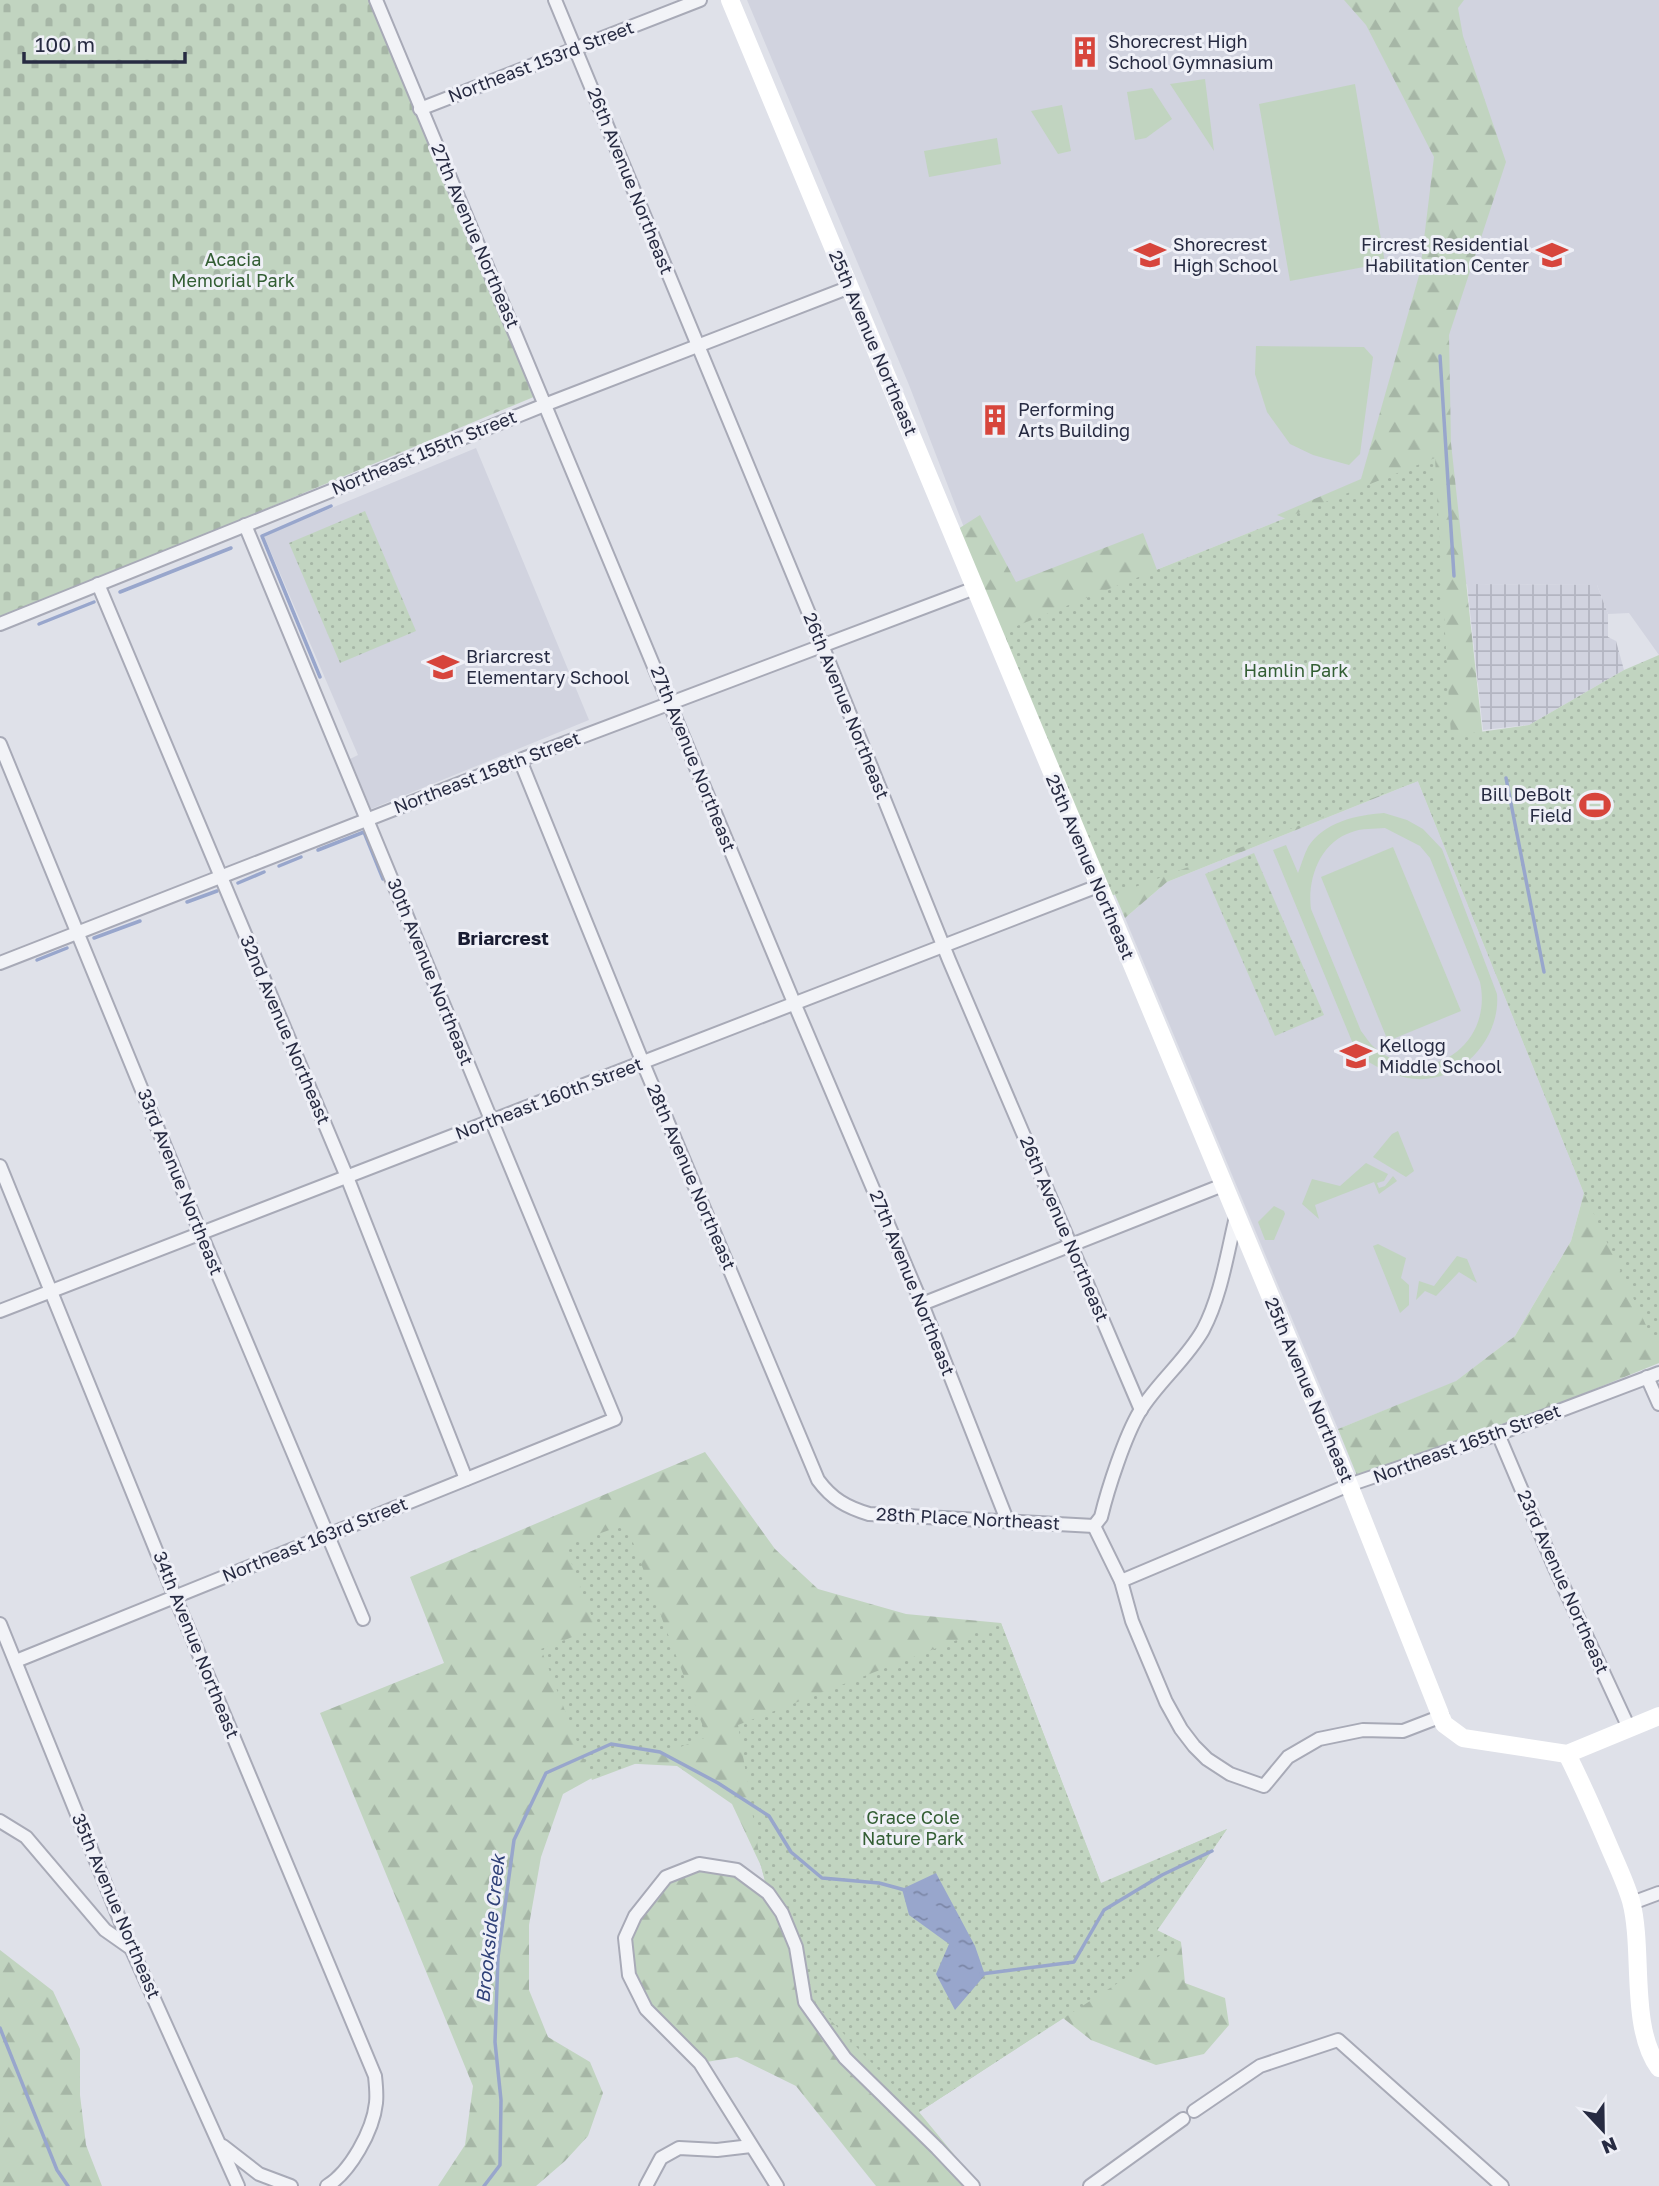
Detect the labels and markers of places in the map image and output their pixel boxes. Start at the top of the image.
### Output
place label: Shorecrest High School Gymnasium [1108,30,1273,73]
building icon: Shorecrest High School Gymnasium [1068,35,1102,69]
place label: Shorecrest High School [1173,233,1278,276]
place label: Fircrest Residential Habilitation Center [1361,233,1529,276]
school or university icon: Shorecrest High School [1133,238,1167,272]
school or university icon: Fircrest Residential Habilitation Center [1535,238,1569,272]
place label: Performing Arts Building [1018,398,1130,441]
building icon: Performing Arts Building [978,403,1012,437]
place label: Briarcrest Elementary School [466,645,630,688]
school or university icon: Briarcrest Elementary School [426,650,460,684]
place label: Bill DeBolt Field [1481,783,1572,826]
sports icon: Bill DeBolt Field [1578,788,1612,822]
place label: Kellogg Middle School [1379,1034,1502,1077]
school or university icon: Kellogg Middle School [1339,1039,1373,1073]

